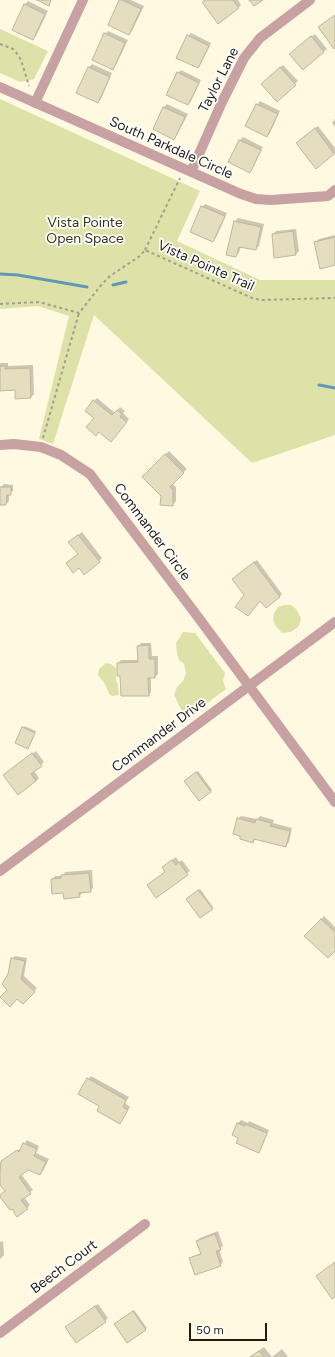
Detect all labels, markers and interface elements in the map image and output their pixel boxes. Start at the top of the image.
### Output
street label: Taylor Lane [196,45,242,115]
street label: South Parkdale Circle [107,113,235,183]
park label: Vista Pointe Open Space [46,215,124,248]
street label: Vista Pointe Trail [155,237,257,295]
street label: Commander Circle [110,480,194,584]
street label: Commander Drive [109,694,209,776]
street label: Beech Court [28,1237,100,1297]
scale bar [191,1315,269,1341]
text: 50 m [196,1323,224,1337]

